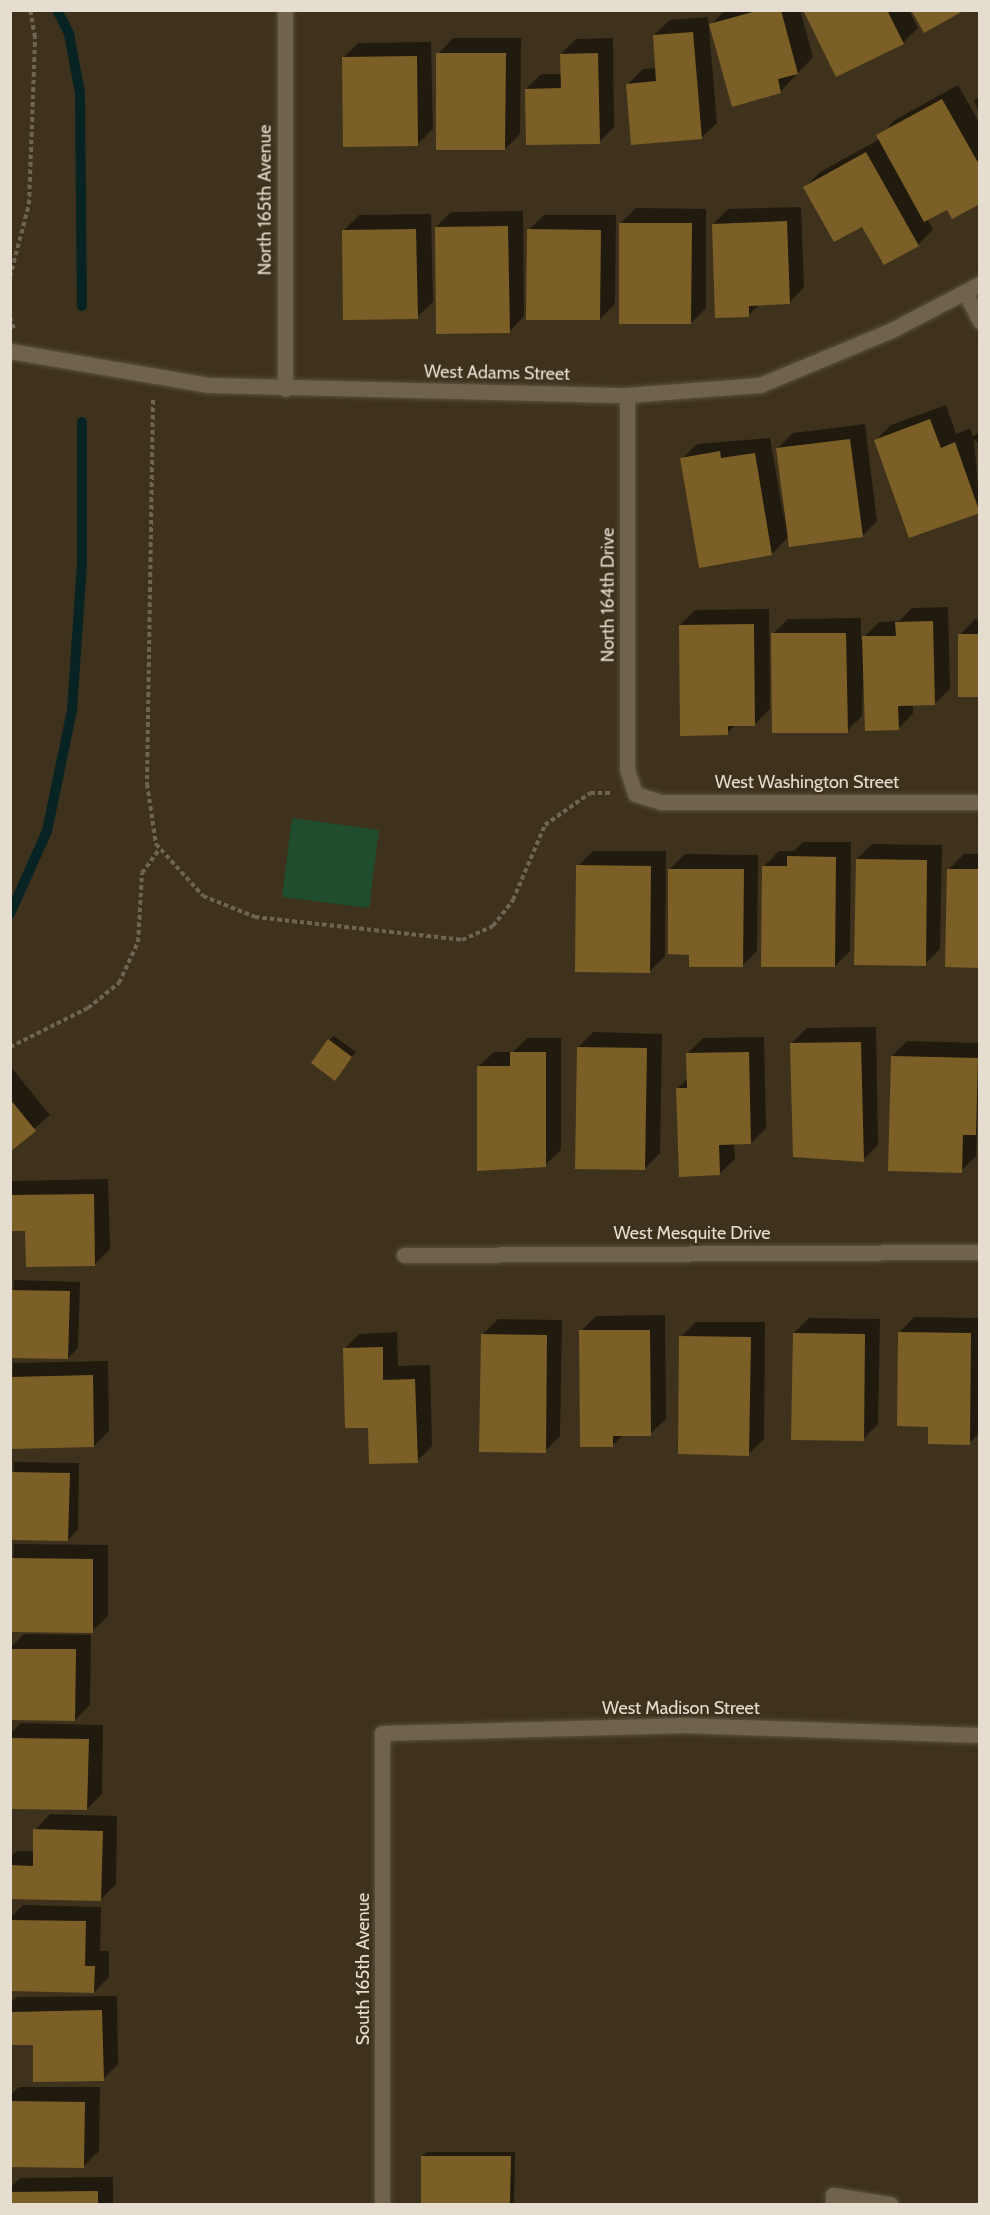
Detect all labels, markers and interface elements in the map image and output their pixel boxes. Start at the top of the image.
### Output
street label: North 165th Avenue [254,125,276,275]
street label: West Adams Street [424,361,570,385]
street label: North 164th Drive [597,528,619,662]
street label: West Washington Street [715,771,899,793]
street label: West Mesquite Drive [613,1222,771,1244]
street label: West Madison Street [602,1697,760,1719]
street label: South 165th Avenue [352,1893,374,2045]

